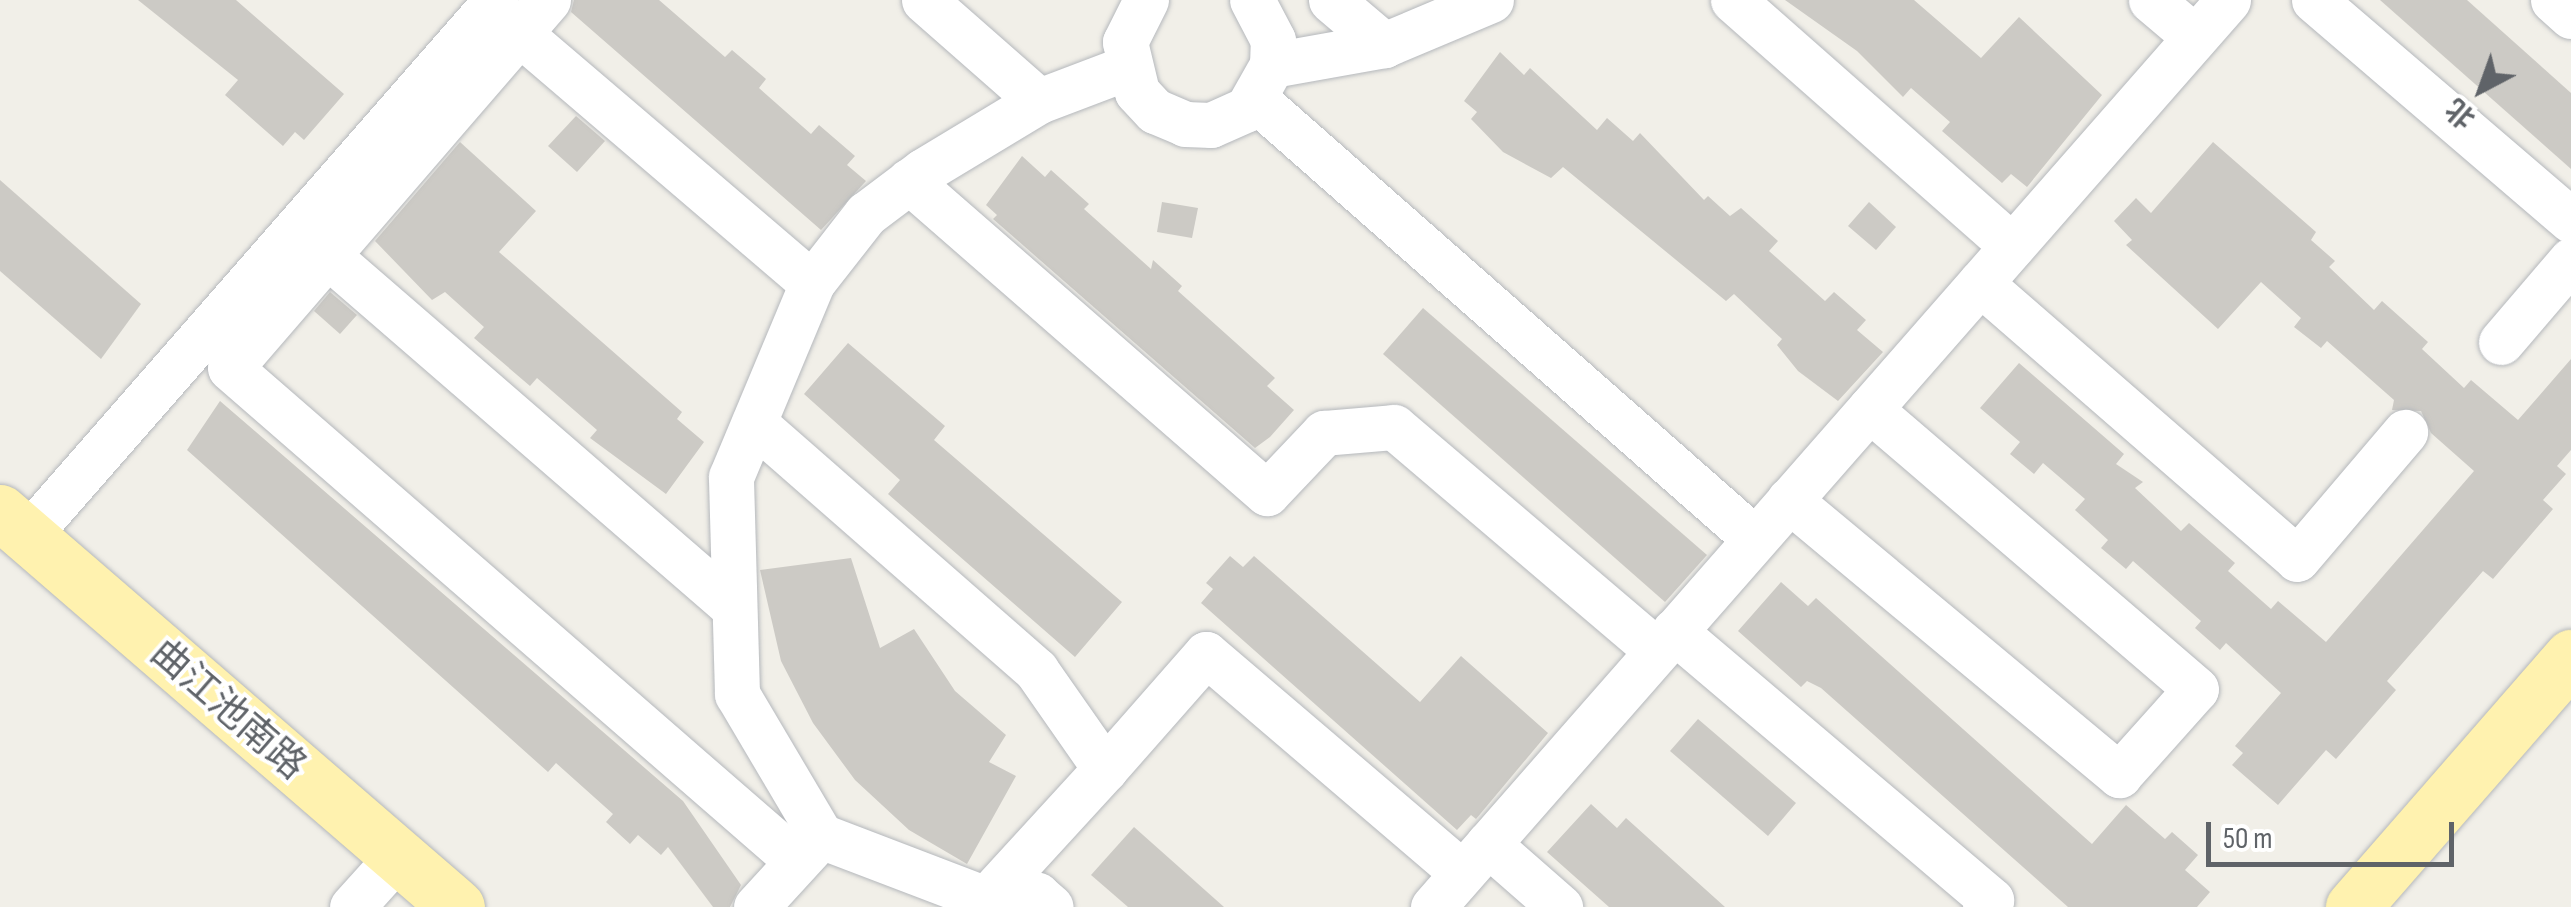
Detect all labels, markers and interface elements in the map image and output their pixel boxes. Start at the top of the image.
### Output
north arrow [2431,40,2531,140]
text: 北 [2440,91,2482,135]
street label: 曲江池南路 [141,630,315,790]
scale bar [2211,802,2458,864]
text: 50 m [2223,821,2272,857]

